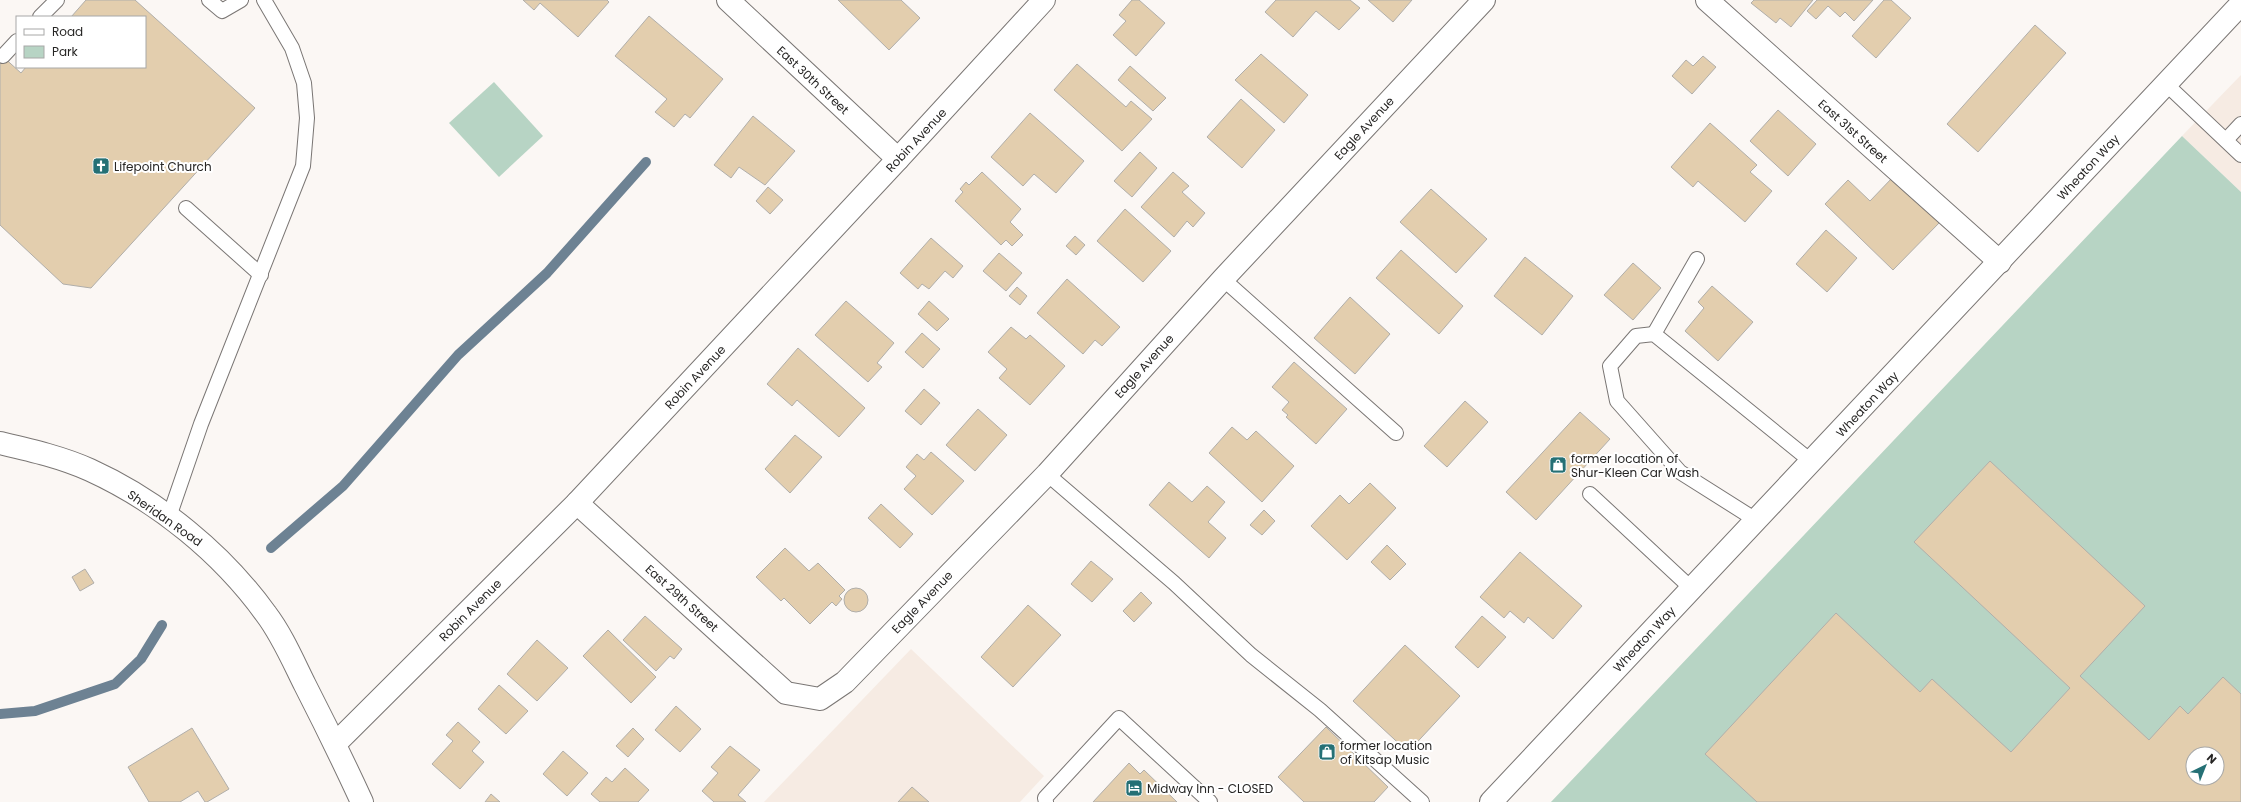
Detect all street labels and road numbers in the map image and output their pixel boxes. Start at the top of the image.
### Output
street label: East 30th Street [773,42,853,118]
street label: Eagle Avenue [1330,93,1398,163]
street label: East 31st Street [1815,95,1891,167]
street label: Robin Avenue [882,104,950,176]
street label: Wheaton Way [2053,130,2123,204]
street label: Eagle Avenue [1111,330,1177,402]
street label: Robin Avenue [661,341,729,413]
street label: Wheaton Way [1832,367,1902,441]
street label: Sheridan Road [124,486,206,550]
street label: East 29th Street [642,561,722,635]
street label: Eagle Avenue [888,567,956,637]
street label: Robin Avenue [435,575,505,645]
street label: Wheaton Way [1609,602,1679,676]

